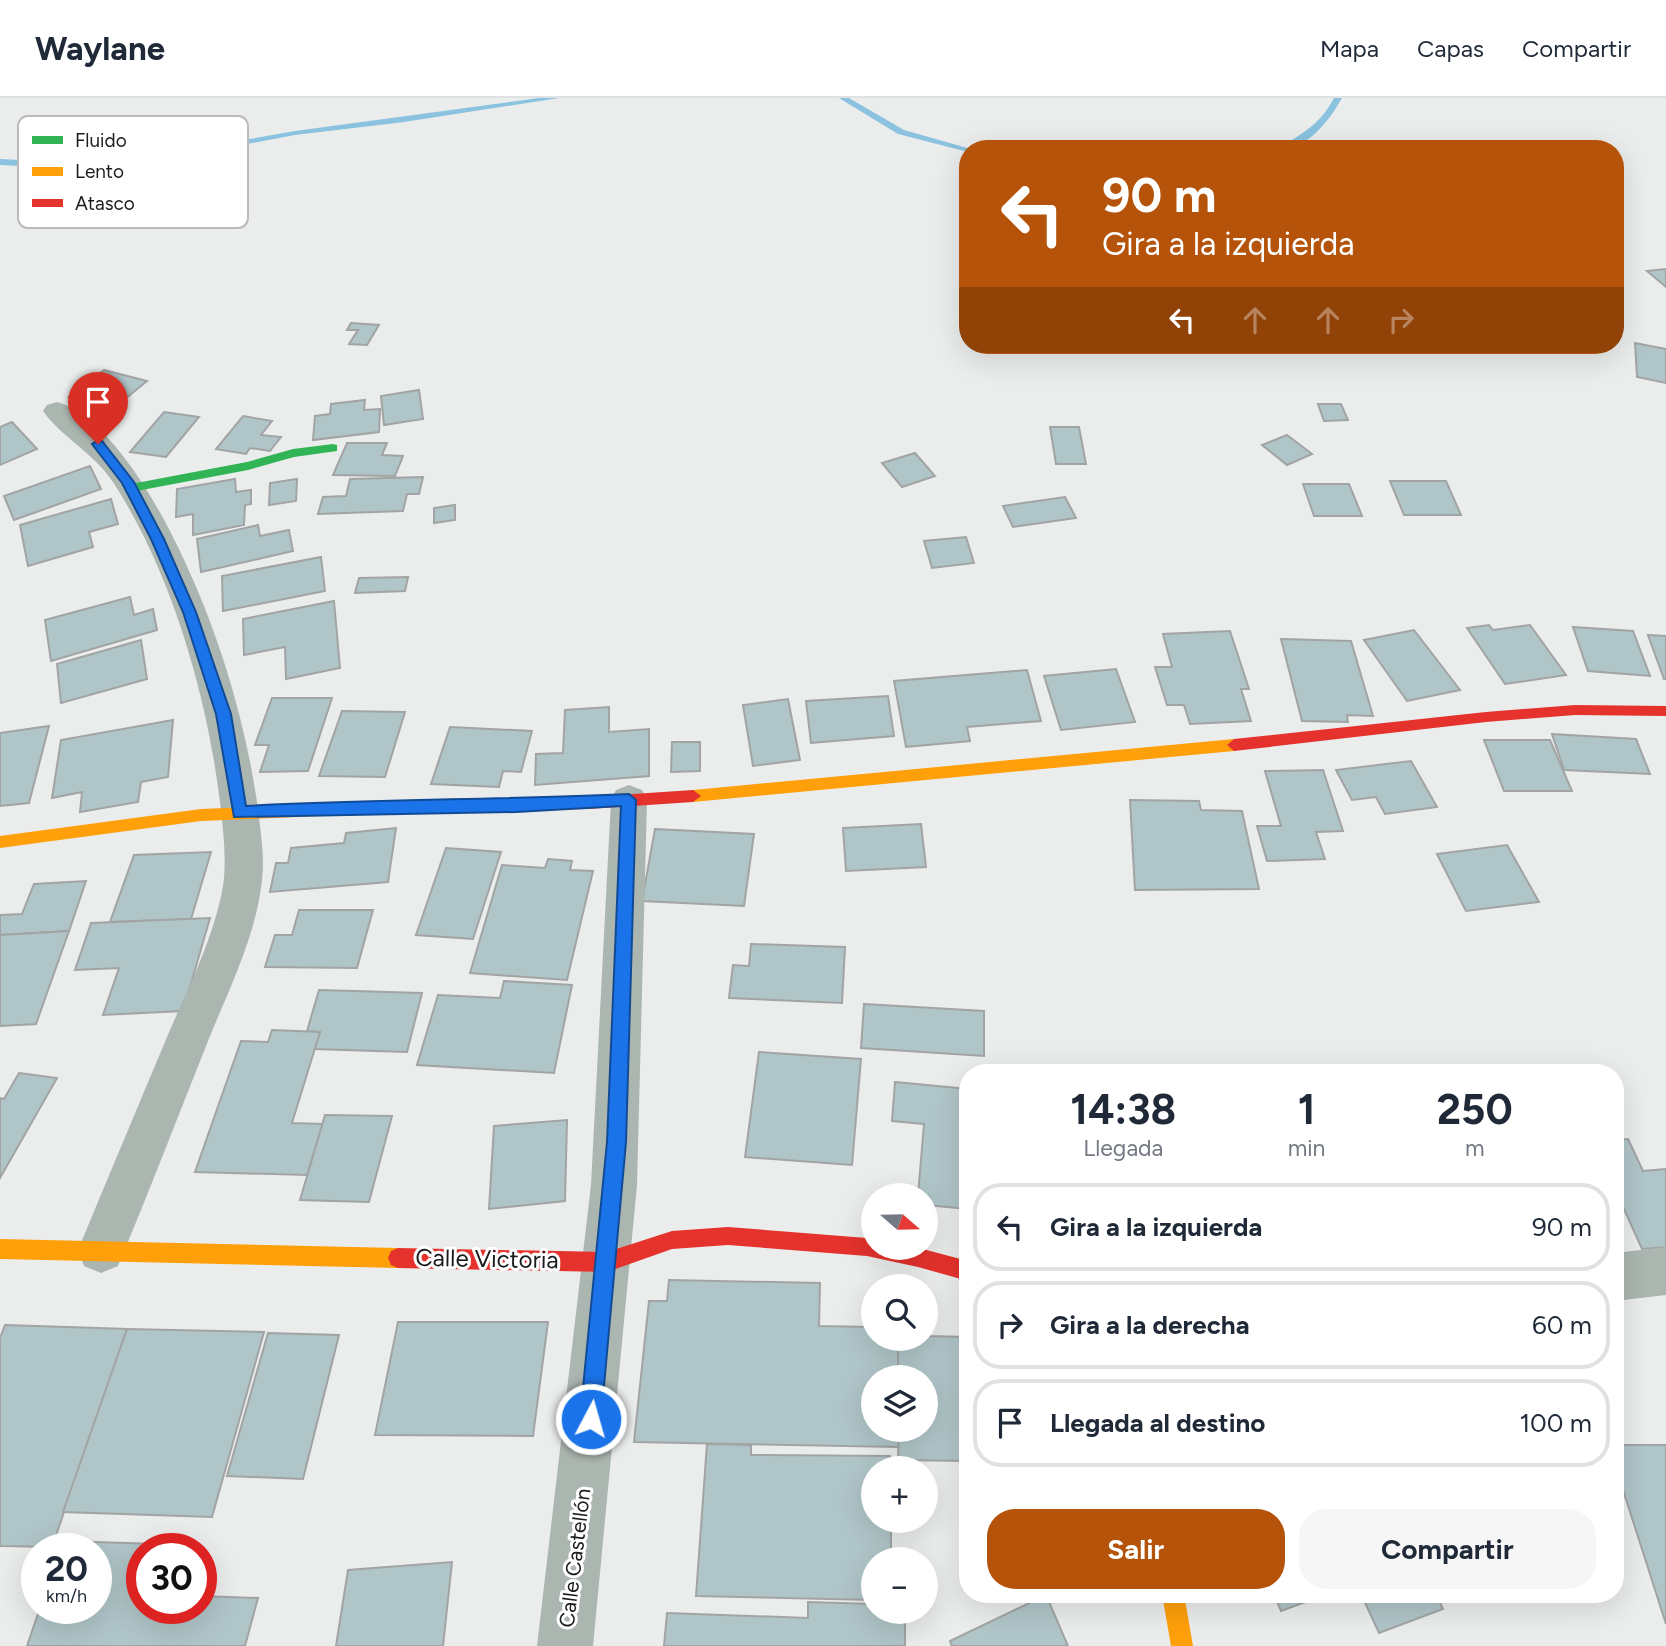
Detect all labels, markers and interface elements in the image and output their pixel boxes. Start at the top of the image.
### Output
text: Waylane [35,29,165,68]
text: Mapa [1320,34,1379,63]
text: Capas [1417,34,1484,63]
text: Compartir [1522,34,1631,63]
legend [18,116,248,228]
text: Fluido [75,129,127,152]
text: Lento [75,160,124,183]
text: 90 m [1102,165,1217,224]
icon: left [987,168,1078,259]
text: Atasco [75,192,135,215]
text: Gira a la izquierda [1102,225,1355,263]
icon: left [1163,301,1201,339]
icon: ahead [1236,301,1274,339]
icon: ahead [1309,301,1347,339]
icon: right [1382,301,1420,339]
pin [68,372,128,444]
icon: arrive [79,383,117,421]
text: 14:38 [1070,1084,1176,1135]
text: 1 [1298,1084,1315,1135]
text: 250 [1437,1084,1513,1135]
text: Llegada [1083,1134,1163,1162]
text: min [1288,1134,1325,1162]
text: m [1465,1134,1484,1162]
north arrow [861,1183,938,1260]
map controls [861,1183,938,1624]
icon: left [991,1208,1029,1246]
text: Gira a la izquierda [1050,1211,1262,1243]
text: 90 m [1532,1211,1592,1243]
street label: Calle Victoria [415,1243,559,1274]
button: search [861,1274,938,1351]
icon: right [991,1306,1029,1344]
text: Gira a la derecha [1050,1309,1250,1341]
text: 60 m [1532,1309,1592,1341]
button: layers [861,1365,938,1442]
position arrow [554,1382,628,1456]
icon: arrive [991,1404,1029,1442]
text: Llegada al destino [1050,1407,1265,1439]
text: 100 m [1519,1407,1592,1439]
button: + [861,1456,938,1533]
street label: Calle Castellón [554,1487,595,1629]
button: Salir [987,1509,1285,1589]
button: Compartir [1299,1509,1596,1589]
speed limit sign: 30 [126,1533,217,1624]
button: − [861,1547,938,1624]
text: 20 [45,1548,88,1590]
text: km/h [46,1585,87,1607]

